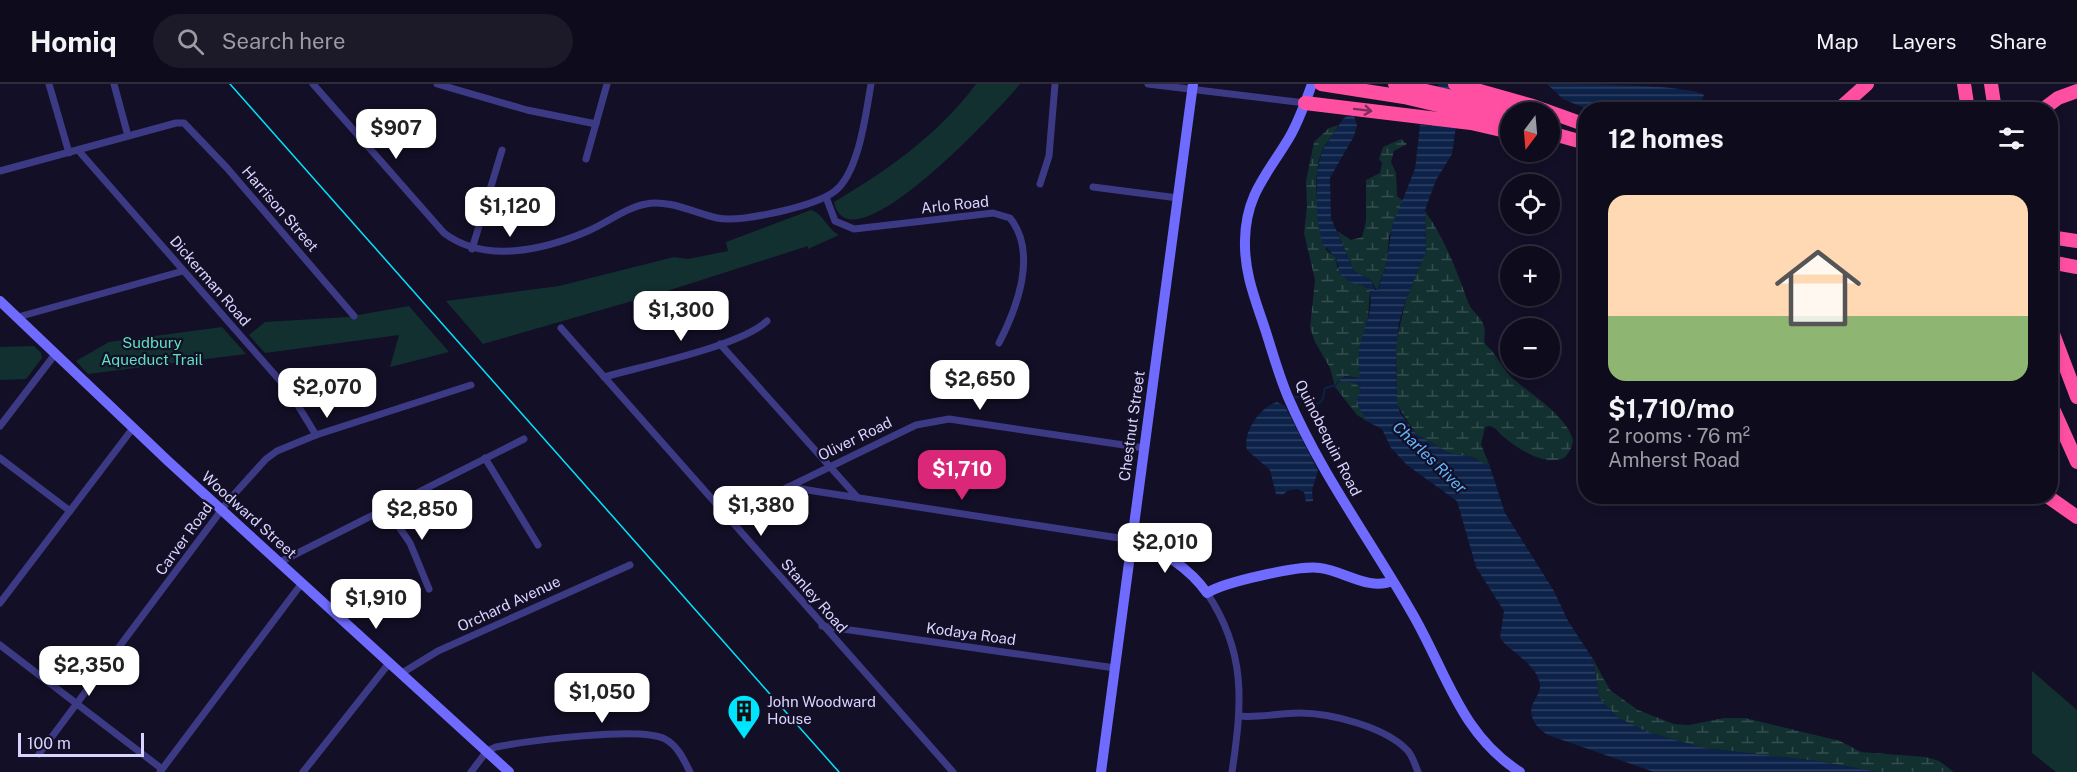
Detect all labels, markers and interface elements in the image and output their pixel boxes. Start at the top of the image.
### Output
search box [153,14,573,68]
text: Homiq [30,25,117,58]
icon: search [174,25,207,58]
text: Search here [222,28,345,54]
text: Map [1816,29,1859,54]
text: Layers [1892,29,1956,54]
text: Share [1989,29,2047,54]
north arrow [1500,102,1560,162]
map controls [1500,102,1560,378]
one-way arrow [1353,105,1373,116]
pin: $907 [360,109,432,160]
text: $907 [370,116,422,140]
icon: filters [1995,122,2028,155]
text: 12 homes [1608,123,1724,154]
street label: Harrison Street [239,163,322,255]
button: locate [1500,174,1560,234]
pin: $1,120 [461,187,559,238]
street label: Arlo Road [920,192,990,217]
text: $1,120 [479,194,541,218]
street label: Dickerman Road [167,232,254,329]
icon: home [1764,234,1872,342]
button: + [1500,246,1560,306]
pin: $1,300 [632,291,730,342]
text: $1,300 [648,298,714,322]
button: − [1500,318,1560,378]
park label: Sudbury Aqueduct Trail [101,334,203,368]
pin: $2,650 [931,360,1029,411]
text: $2,650 [944,367,1016,391]
pin: $2,070 [278,368,376,419]
street label: Chestnut Street [1115,369,1148,482]
text: $2,070 [292,375,362,399]
street label: Quinobequin Road [1292,377,1365,499]
text: $1,710/mo [1608,393,1734,424]
street label: Oliver Road [815,413,894,464]
water label: Charles River [1389,417,1471,498]
text: 2 rooms · 76 m² [1608,424,1750,448]
text: Amherst Road [1608,448,1740,472]
pin: $1,710 [913,450,1011,501]
text: $1,710 [932,457,992,481]
street label: Woodward Street [198,468,300,562]
pin: $1,380 [712,486,810,537]
pin: $2,850 [373,490,471,541]
text: $1,380 [727,493,795,517]
text: $2,850 [386,497,458,521]
street label: Carver Road [152,499,216,578]
pin: $2,010 [1116,523,1214,574]
text: $2,010 [1132,530,1198,554]
street label: Stanley Road [778,555,851,636]
street label: Orchard Avenue [455,572,563,635]
pin: $1,910 [327,579,425,630]
text: $1,910 [345,586,407,610]
street label: Kodaya Road [925,619,1017,648]
pin: $2,350 [40,646,138,697]
text: $2,350 [53,653,125,677]
pin: $1,050 [553,673,651,724]
text: $1,050 [569,680,636,704]
building icon: John Woodward House [726,693,762,740]
place label: John Woodward House [767,693,876,727]
scale bar [18,730,144,758]
text: 100 m [27,734,71,753]

